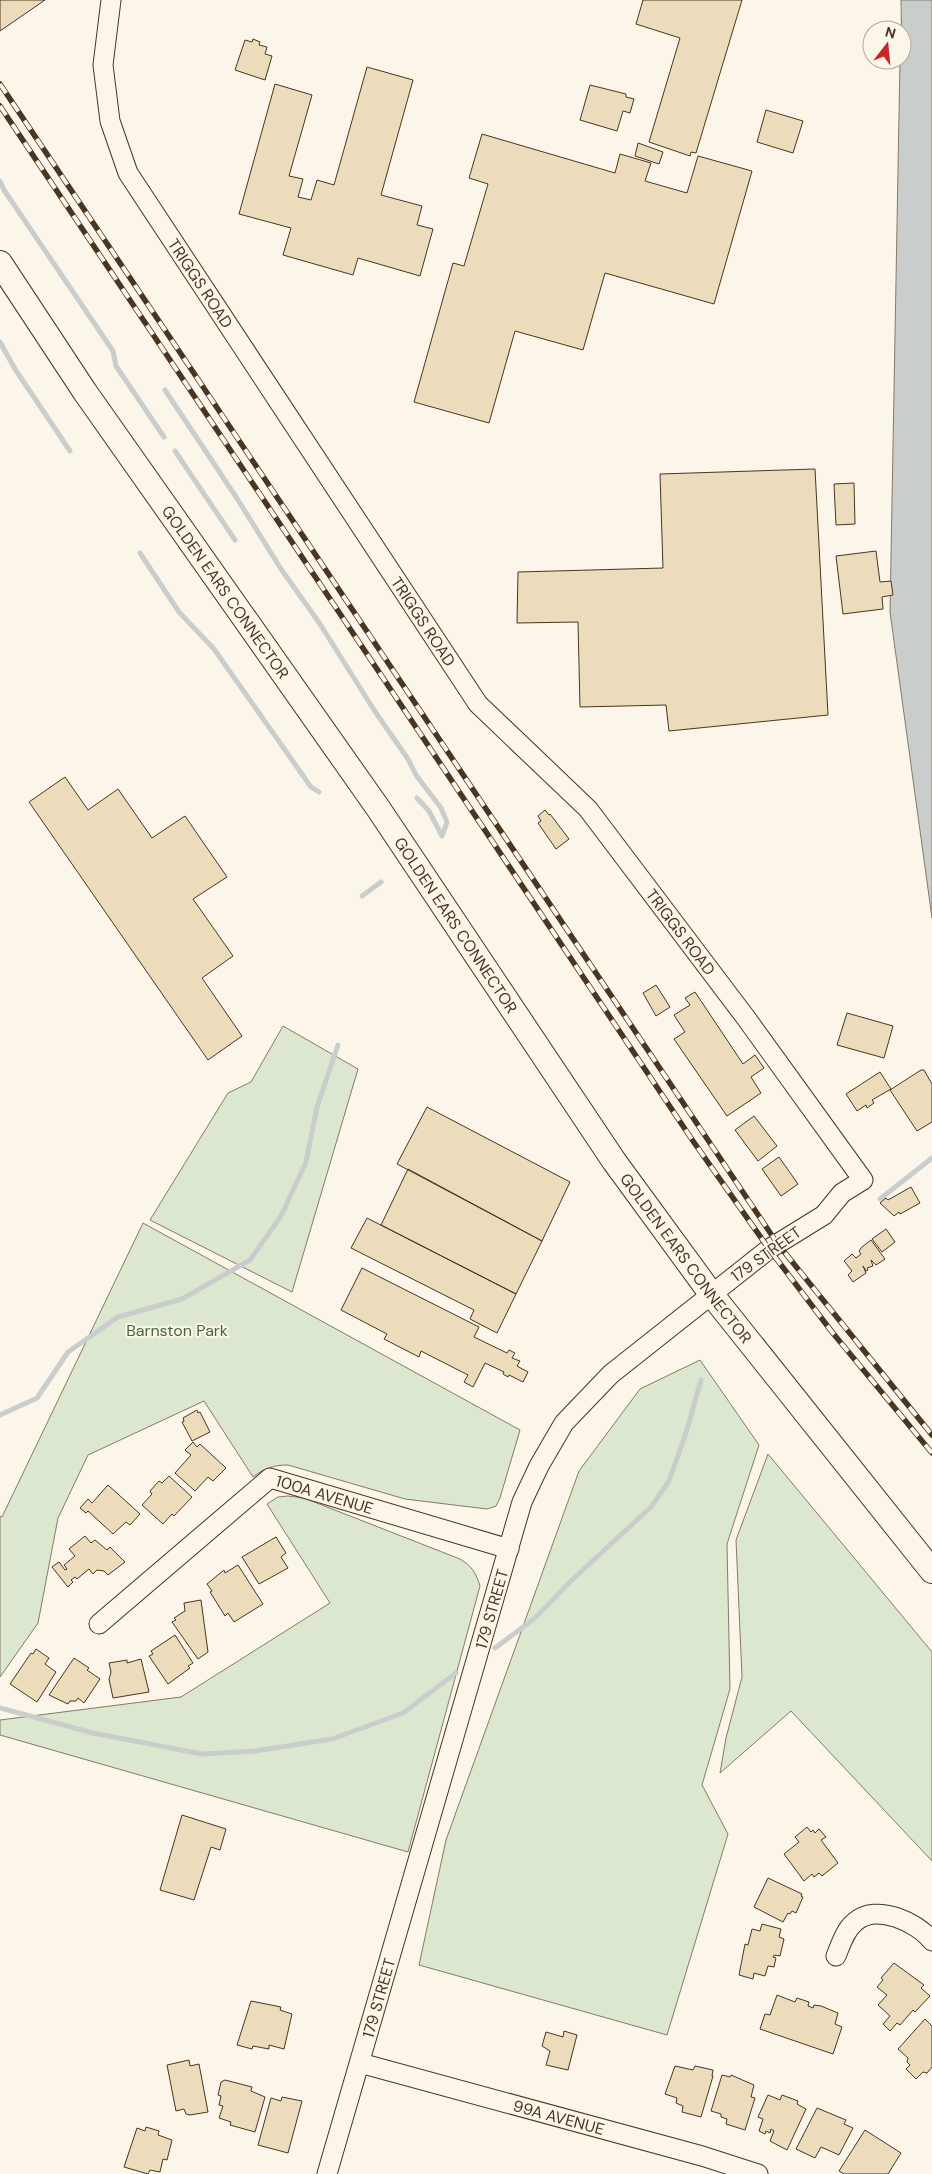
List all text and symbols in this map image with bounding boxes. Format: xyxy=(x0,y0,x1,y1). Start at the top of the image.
north arrow xyxy=(862,20,912,70)
text: N xyxy=(883,22,898,43)
street label: TRIGGS ROAD xyxy=(164,235,238,332)
street label: GOLDEN EARS CONNECTOR xyxy=(157,501,294,683)
street label: TRIGGS ROAD xyxy=(386,573,461,670)
street label: GOLDEN EARS CONNECTOR xyxy=(390,833,523,1017)
street label: TRIGGS ROAD xyxy=(641,885,720,979)
street label: GOLDEN EARS CONNECTOR xyxy=(616,1169,757,1348)
street label: 179 STREET xyxy=(727,1221,805,1287)
park label: Barnston Park xyxy=(126,1320,228,1341)
street label: 100A AVENUE xyxy=(274,1470,376,1519)
street label: 179 STREET xyxy=(471,1567,513,1651)
street label: 179 STREET xyxy=(358,1956,400,2040)
street label: 99A AVENUE xyxy=(511,2095,607,2139)

